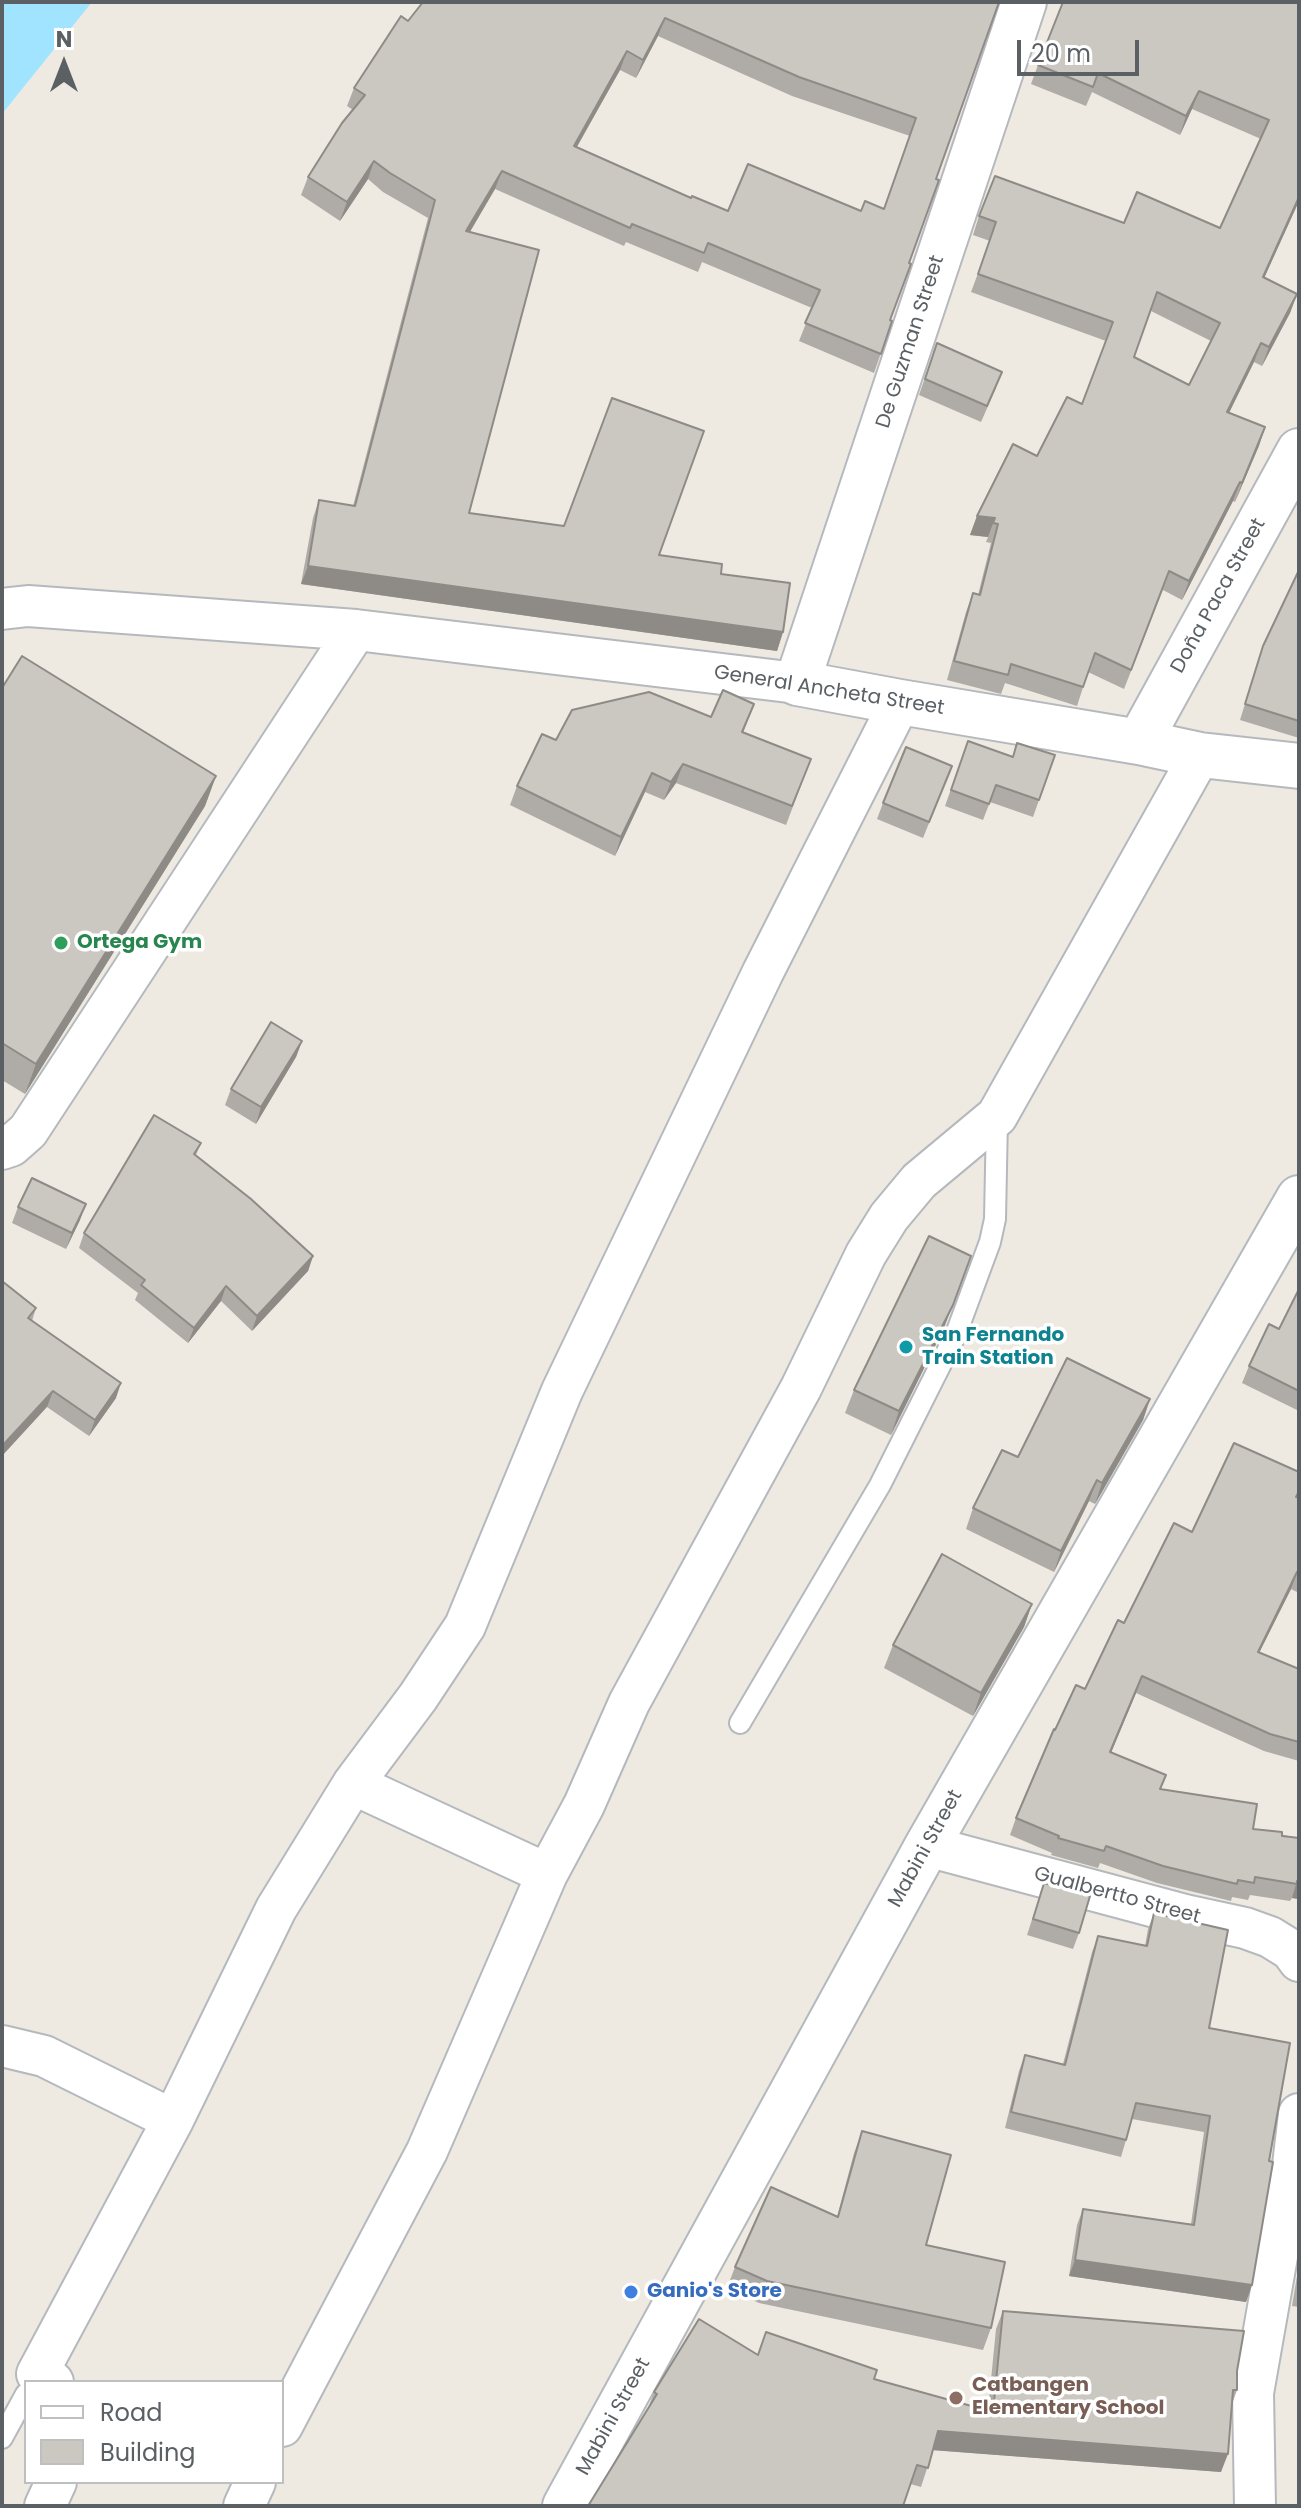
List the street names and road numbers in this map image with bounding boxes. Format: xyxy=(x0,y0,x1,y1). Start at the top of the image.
street label: De Guzman Street xyxy=(872,253,950,431)
street label: Doña Paca Street xyxy=(1167,514,1271,678)
street label: General Ancheta Street xyxy=(712,661,946,721)
street label: Mabini Street xyxy=(884,1786,968,1912)
street label: Gualbertto Street xyxy=(1031,1862,1203,1930)
street label: Mabini Street xyxy=(572,2354,656,2480)

